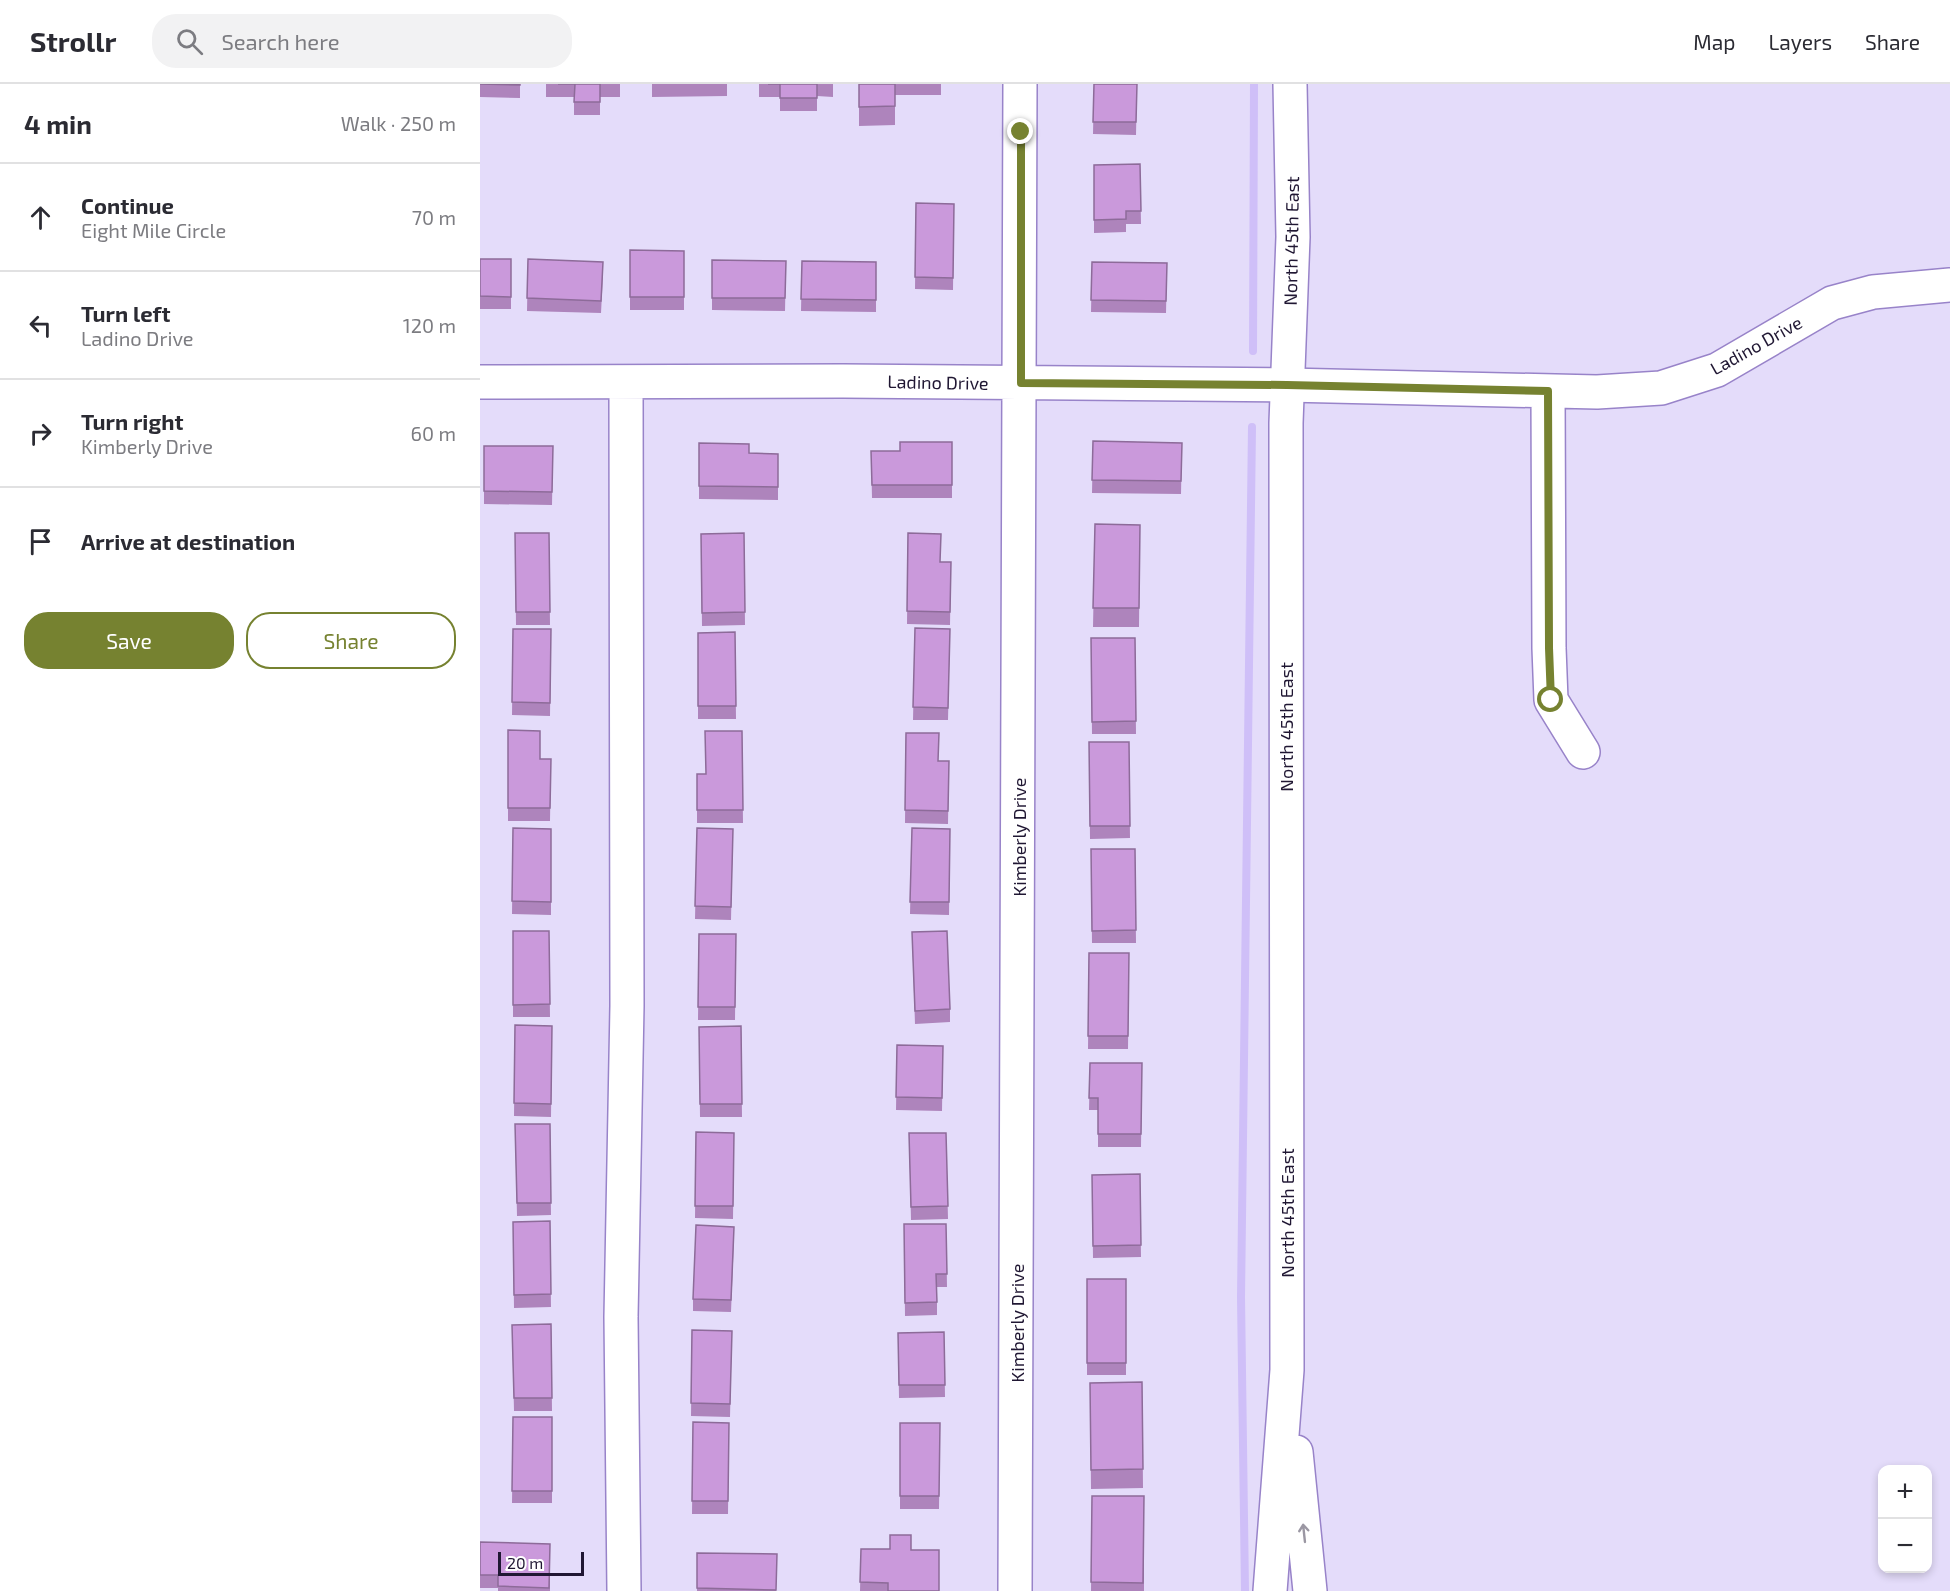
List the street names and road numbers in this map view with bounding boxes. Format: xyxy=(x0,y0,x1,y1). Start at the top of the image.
street label: North 45th East xyxy=(1279,176,1303,306)
street label: Ladino Drive xyxy=(1706,311,1806,379)
street label: Ladino Drive xyxy=(887,370,989,394)
street label: North 45th East xyxy=(1275,662,1297,792)
street label: Kimberly Drive xyxy=(1008,778,1030,896)
street label: North 45th East xyxy=(1276,1148,1298,1278)
street label: Kimberly Drive xyxy=(1006,1264,1028,1382)

